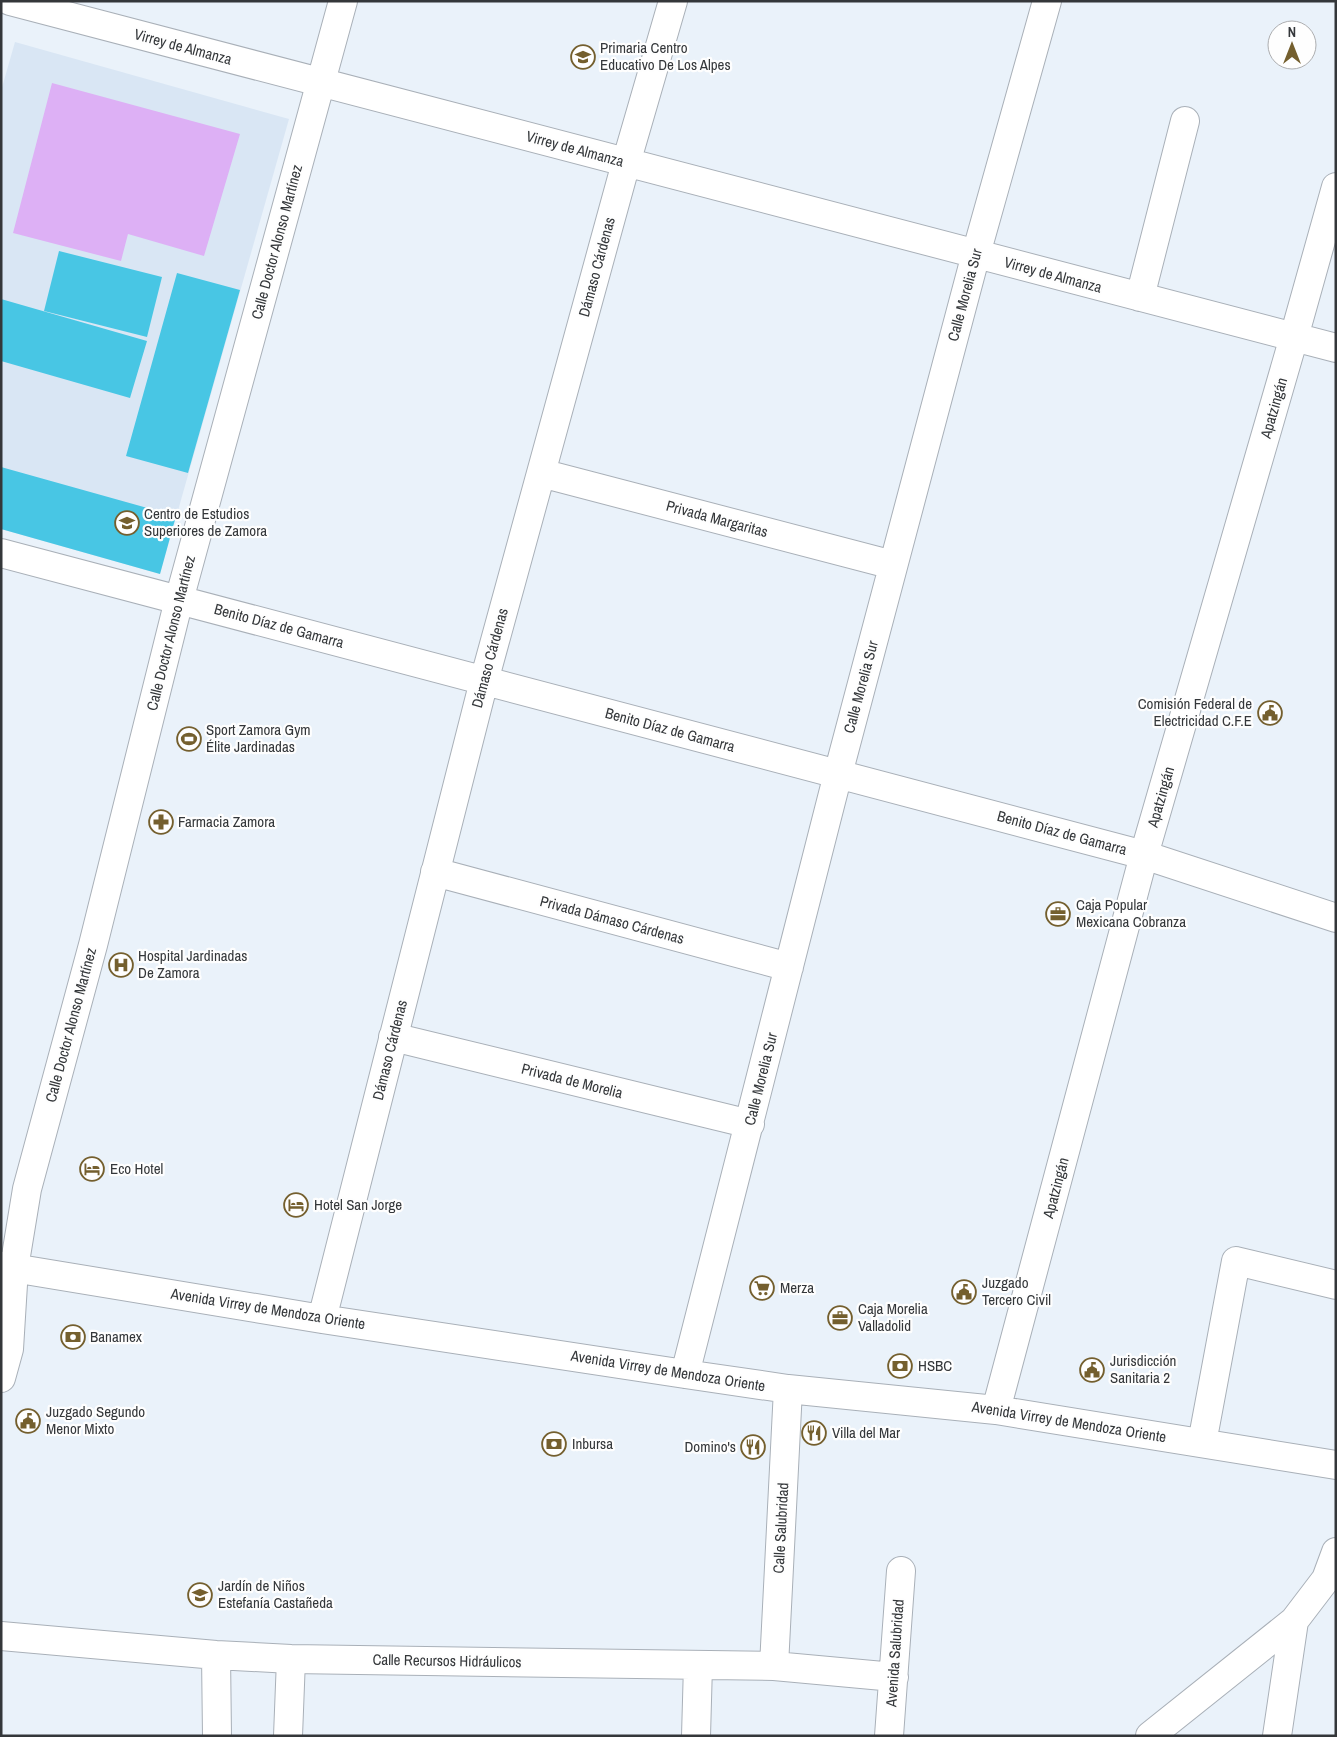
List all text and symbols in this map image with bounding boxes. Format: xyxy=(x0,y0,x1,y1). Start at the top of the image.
north arrow xyxy=(1267,20,1317,70)
street label: Virrey de Almanza xyxy=(132,23,234,70)
text: N xyxy=(1288,23,1296,41)
place label: Primaria Centro Educativo De Los Alpes xyxy=(600,37,731,75)
school or university icon: Primaria Centro Educativo De Los Alpes xyxy=(570,44,596,70)
street label: Virrey de Almanza xyxy=(524,125,626,172)
street label: Calle Doctor Alonso Martínez xyxy=(246,162,307,322)
street label: Dámaso Cárdenas xyxy=(573,215,620,319)
street label: Calle Morelia Sur xyxy=(942,246,987,343)
street label: Virrey de Almanza xyxy=(1002,251,1104,298)
street label: Apatzingán xyxy=(1255,375,1292,442)
street label: Privada Margaritas xyxy=(664,495,770,542)
place label: Centro de Estudios Superiores de Zamora xyxy=(144,503,267,541)
school or university icon: Centro de Estudios Superiores de Zamora xyxy=(114,510,140,536)
street label: Calle Doctor Alonso Martínez xyxy=(141,553,200,713)
street label: Benito Díaz de Gamarra xyxy=(212,598,346,653)
street label: Dámaso Cárdenas xyxy=(466,606,513,710)
street label: Calle Morelia Sur xyxy=(838,638,883,735)
place label: Comisión Federal de Electricidad C.F.E xyxy=(1138,693,1252,731)
public building icon: Comisión Federal de Electricidad C.F.E xyxy=(1257,700,1283,726)
street label: Benito Díaz de Gamarra xyxy=(603,702,737,757)
place label: Sport Zamora Gym Élite Jardinadas xyxy=(206,719,311,757)
sports icon: Sport Zamora Gym Élite Jardinadas xyxy=(176,726,202,752)
street label: Apatzingán xyxy=(1142,764,1179,831)
street label: Benito Díaz de Gamarra xyxy=(995,805,1129,860)
pharmacy icon: Farmacia Zamora xyxy=(148,809,174,835)
place label: Farmacia Zamora xyxy=(178,811,275,832)
street label: Privada Dámaso Cárdenas xyxy=(538,890,686,949)
place label: Caja Popular Mexicana Cobranza xyxy=(1076,894,1186,932)
office icon: Caja Popular Mexicana Cobranza xyxy=(1045,901,1071,927)
street label: Calle Doctor Alonso Martínez xyxy=(40,945,101,1105)
place label: Hospital Jardinadas De Zamora xyxy=(138,945,247,983)
hospital icon: Hospital Jardinadas De Zamora xyxy=(108,952,134,978)
street label: Dámaso Cárdenas xyxy=(367,998,412,1102)
street label: Calle Morelia Sur xyxy=(739,1030,782,1128)
street label: Privada de Morelia xyxy=(519,1058,625,1103)
street label: Apatzingán xyxy=(1037,1155,1074,1222)
hotel icon: Eco Hotel xyxy=(79,1156,105,1182)
place label: Eco Hotel xyxy=(110,1158,163,1179)
hotel icon: Hotel San Jorge xyxy=(283,1192,309,1218)
place label: Hotel San Jorge xyxy=(314,1194,402,1215)
place label: Juzgado Tercero Civil xyxy=(982,1272,1051,1310)
supermarket icon: Merza xyxy=(749,1275,775,1301)
place label: Merza xyxy=(780,1277,814,1298)
public building icon: Juzgado Tercero Civil xyxy=(951,1279,977,1305)
street label: Avenida Virrey de Mendoza Oriente xyxy=(168,1283,367,1334)
place label: Caja Morelia Valladolid xyxy=(858,1298,928,1336)
office icon: Caja Morelia Valladolid xyxy=(827,1305,853,1331)
bank icon: Banamex xyxy=(60,1324,86,1350)
place label: Banamex xyxy=(90,1326,143,1347)
street label: Avenida Virrey de Mendoza Oriente xyxy=(568,1345,767,1396)
place label: Jurisdicción Sanitaria 2 xyxy=(1110,1350,1176,1388)
bank icon: HSBC xyxy=(887,1353,913,1379)
place label: HSBC xyxy=(918,1355,952,1376)
public building icon: Jurisdicción Sanitaria 2 xyxy=(1079,1357,1105,1383)
street label: Avenida Virrey de Mendoza Oriente xyxy=(969,1396,1168,1447)
place label: Juzgado Segundo Menor Mixto xyxy=(46,1401,145,1439)
public building icon: Juzgado Segundo Menor Mixto xyxy=(15,1408,41,1434)
restaurant icon: Villa del Mar xyxy=(801,1420,827,1446)
place label: Villa del Mar xyxy=(832,1422,900,1443)
bank icon: Inbursa xyxy=(541,1431,567,1457)
place label: Inbursa xyxy=(572,1433,613,1454)
restaurant icon: Domino's xyxy=(740,1434,766,1460)
place label: Domino's xyxy=(684,1436,736,1457)
street label: Calle Salubridad xyxy=(768,1482,793,1574)
place label: Jardín de Niños Estefanía Castañeda xyxy=(218,1575,333,1613)
school or university icon: Jardín de Niños Estefanía Castañeda xyxy=(187,1582,213,1608)
street label: Avenida Salubridad xyxy=(880,1598,909,1708)
street label: Calle Recursos Hidráulicos xyxy=(372,1649,522,1672)

